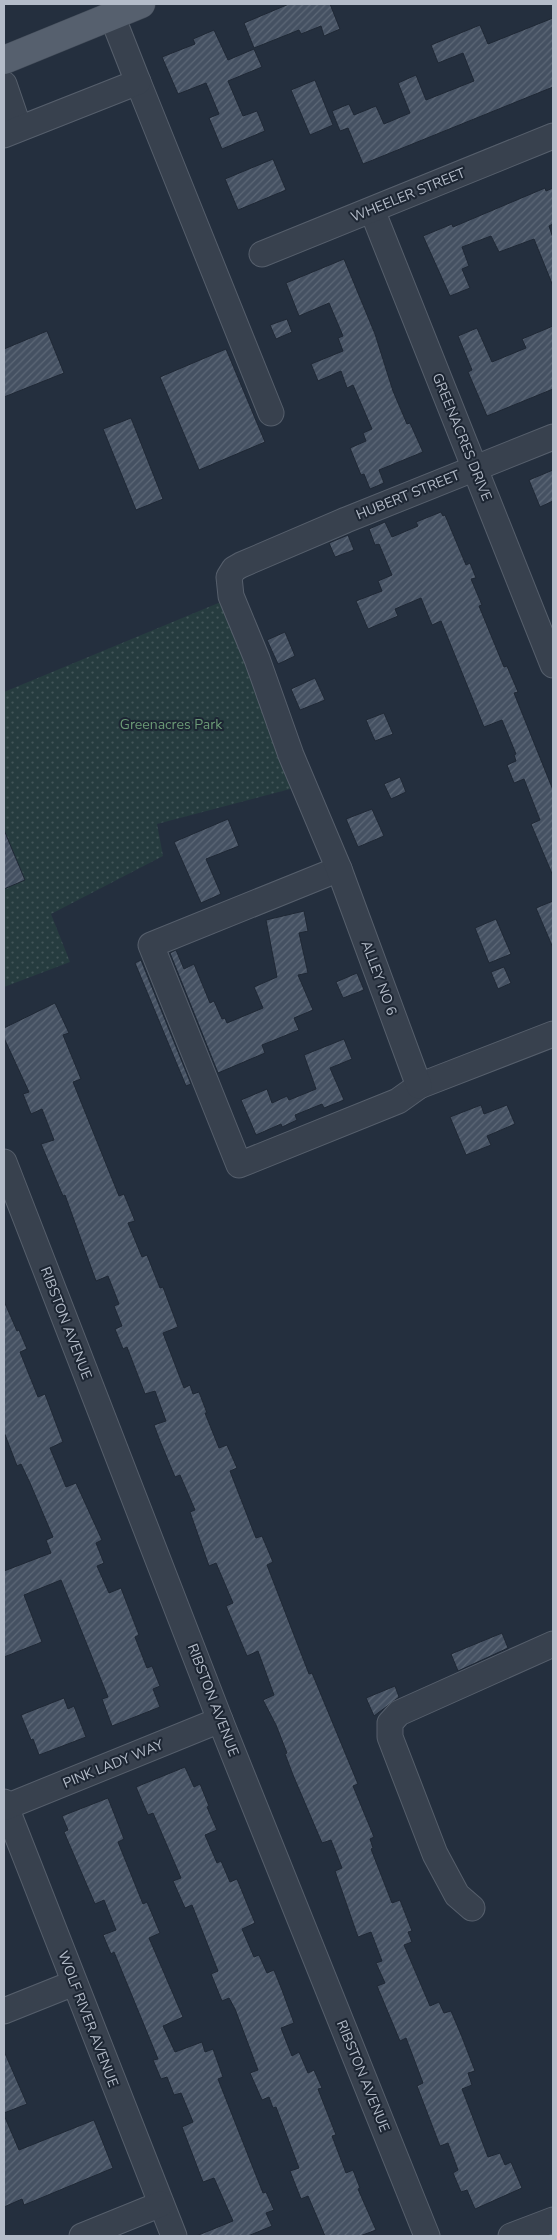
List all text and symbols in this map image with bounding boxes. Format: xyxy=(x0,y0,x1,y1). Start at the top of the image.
street label: WHEELER STREET xyxy=(348,163,469,227)
street label: GREENACRES DRIVE xyxy=(428,370,496,504)
street label: HUBERT STREET xyxy=(353,465,463,524)
park label: Greenacres Park xyxy=(120,715,223,734)
street label: ALLEY NO 6 xyxy=(357,938,401,1018)
street label: RIBSTON AVENUE xyxy=(36,1264,96,1382)
street label: RIBSTON AVENUE xyxy=(183,1641,243,1759)
street label: PINK LADY WAY xyxy=(60,1735,167,1793)
street label: WOLF RIVER AVENUE xyxy=(53,1948,123,2090)
street label: RIBSTON AVENUE xyxy=(332,2017,394,2135)

